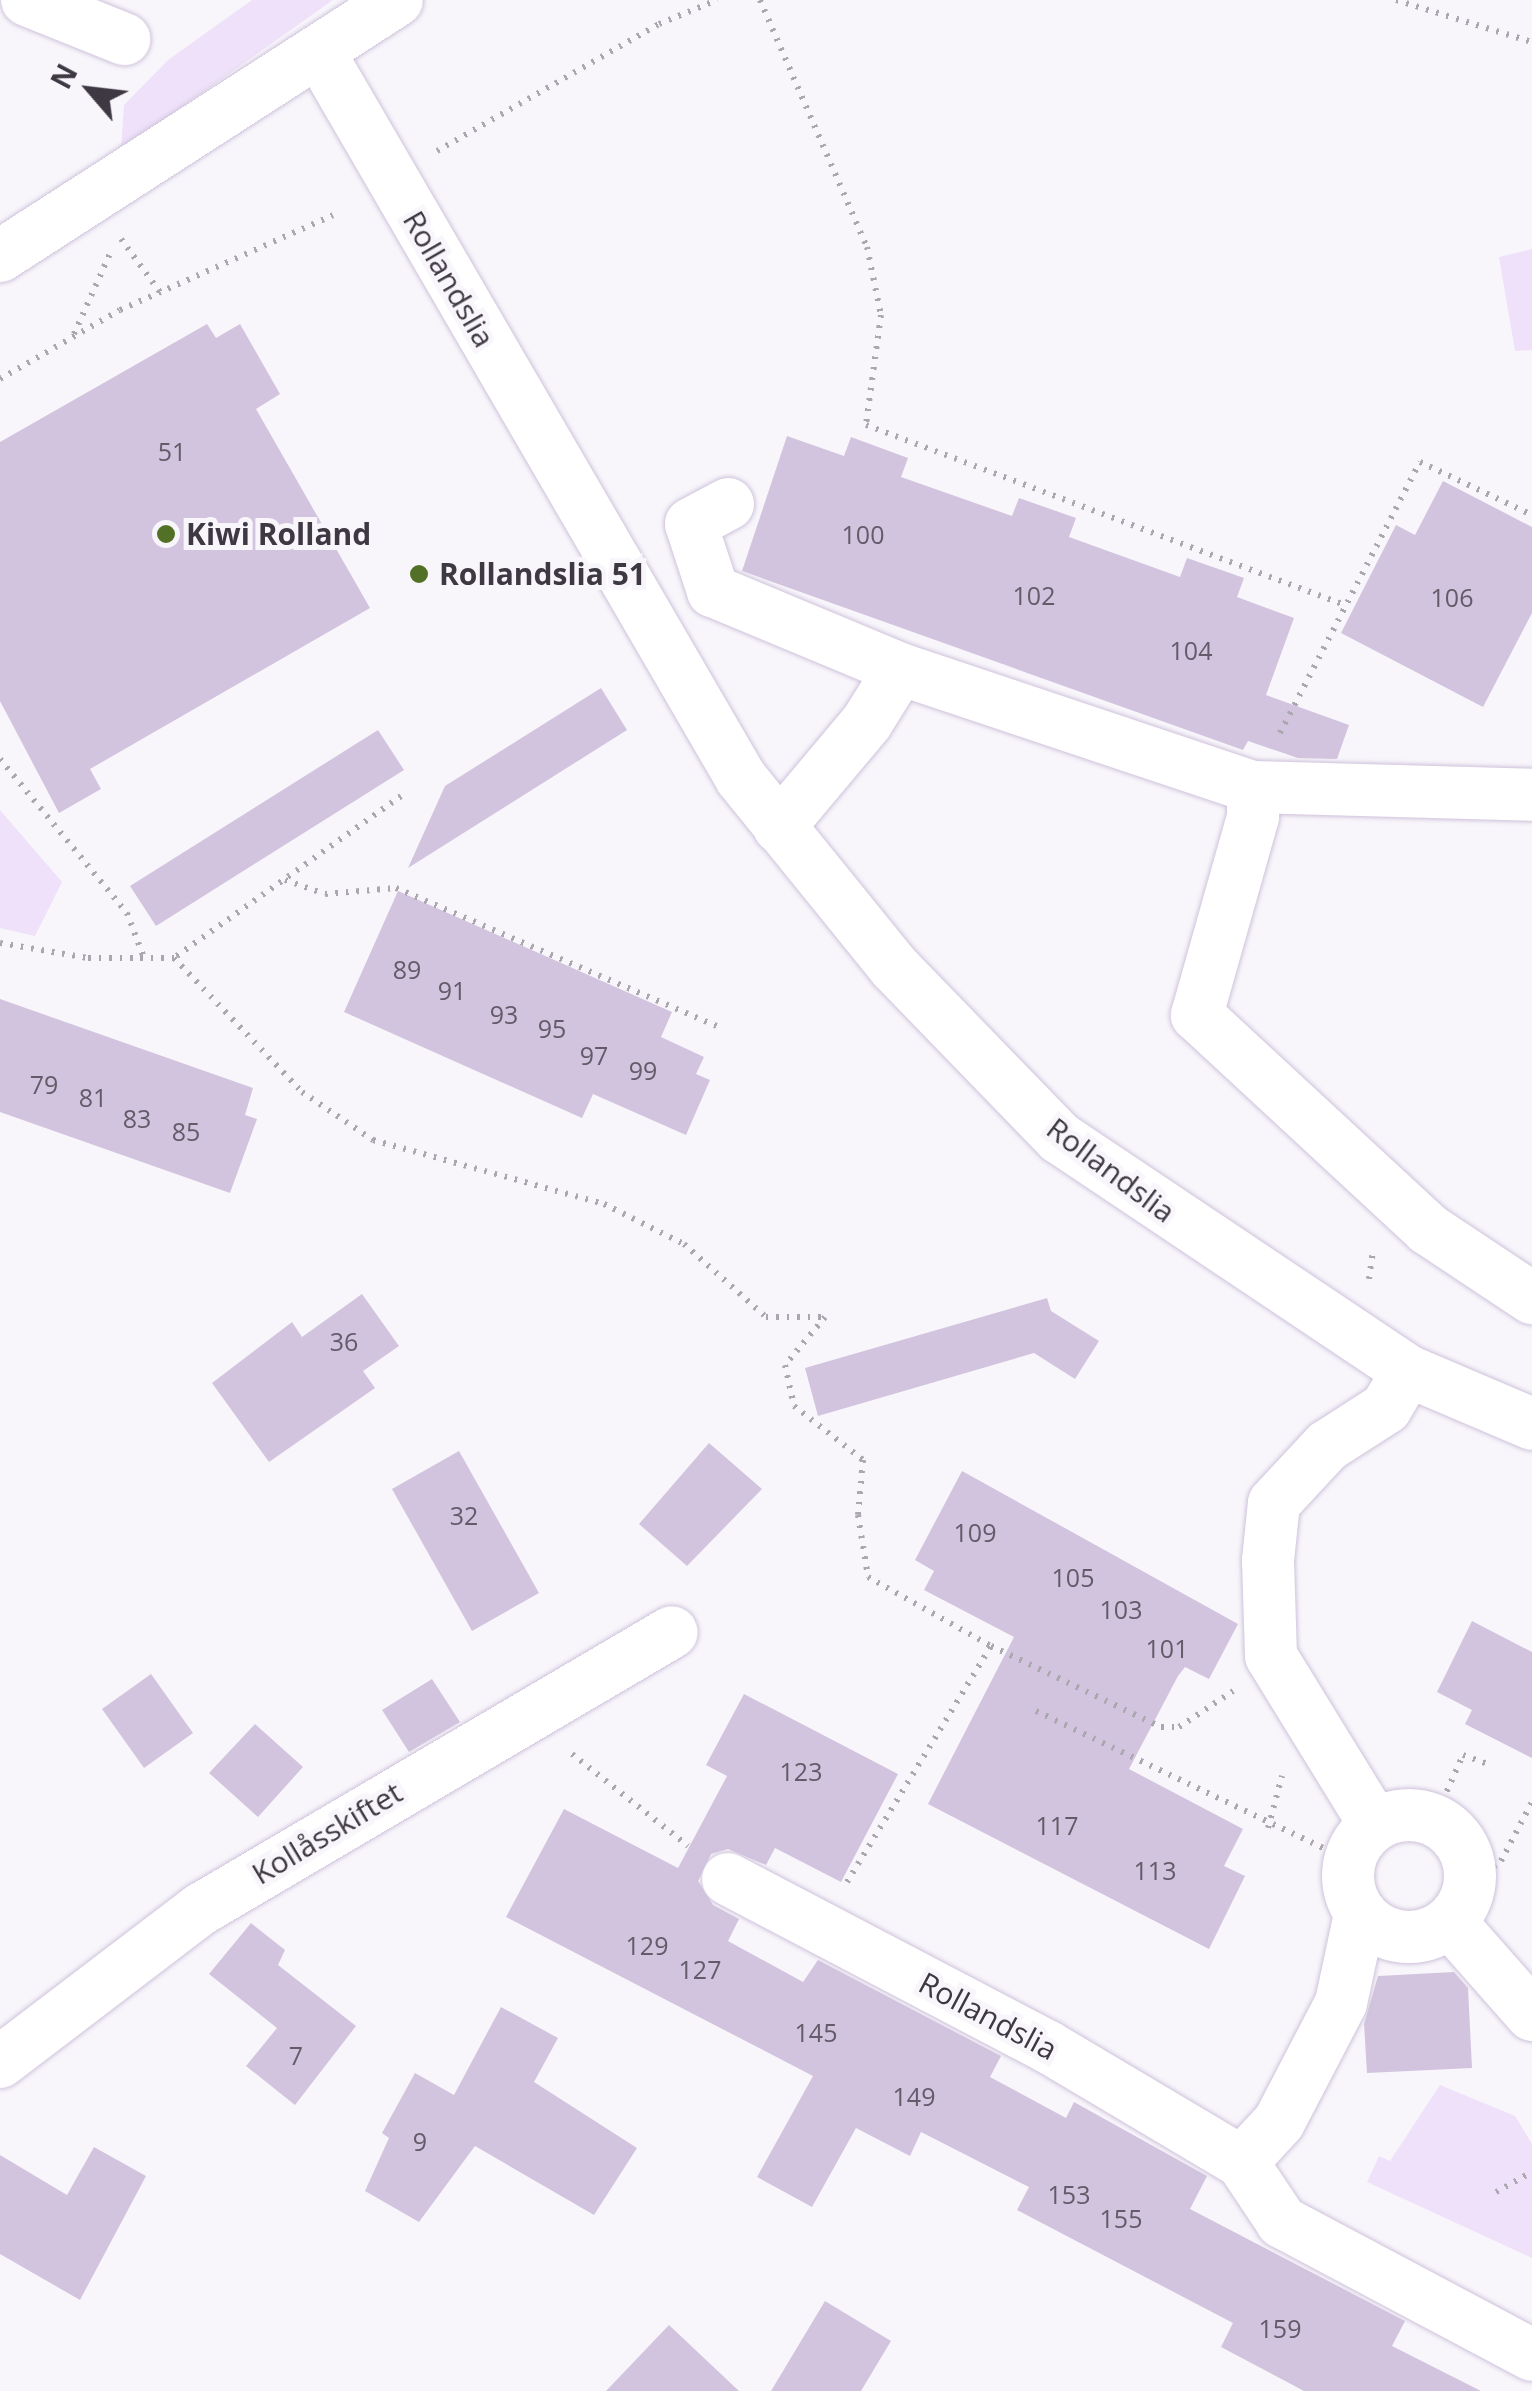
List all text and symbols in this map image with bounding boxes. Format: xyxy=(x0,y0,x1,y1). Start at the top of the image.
north arrow xyxy=(40,40,140,140)
text: N xyxy=(41,57,86,95)
street label: Rollandslia xyxy=(396,205,502,353)
house number: 51 xyxy=(158,436,186,466)
place label: Kiwi Rolland xyxy=(186,516,371,552)
house number: 100 xyxy=(842,519,884,549)
marker: Kiwi Rolland xyxy=(155,523,177,545)
place label: Rollandslia 51 xyxy=(439,556,646,592)
marker: Rollandslia 51 xyxy=(408,563,430,585)
house number: 102 xyxy=(1013,580,1055,610)
house number: 106 xyxy=(1431,582,1473,612)
house number: 104 xyxy=(1170,635,1212,665)
house number: 89 xyxy=(393,954,421,984)
house number: 91 xyxy=(438,975,466,1005)
house number: 93 xyxy=(490,999,518,1029)
house number: 95 xyxy=(538,1013,566,1043)
house number: 97 xyxy=(580,1040,608,1070)
house number: 99 xyxy=(629,1055,657,1085)
house number: 79 xyxy=(30,1069,58,1099)
house number: 81 xyxy=(79,1082,107,1112)
house number: 83 xyxy=(123,1103,151,1133)
street label: Rollandslia xyxy=(1040,1110,1182,1230)
house number: 85 xyxy=(172,1116,200,1146)
house number: 36 xyxy=(330,1326,358,1356)
house number: 32 xyxy=(450,1500,478,1530)
house number: 109 xyxy=(954,1517,996,1547)
house number: 105 xyxy=(1052,1562,1094,1592)
house number: 103 xyxy=(1100,1594,1142,1624)
house number: 101 xyxy=(1146,1633,1188,1663)
house number: 123 xyxy=(780,1756,822,1786)
street label: Kollåsskiftet xyxy=(246,1774,408,1892)
house number: 117 xyxy=(1036,1810,1078,1840)
house number: 113 xyxy=(1134,1855,1176,1885)
house number: 129 xyxy=(626,1930,668,1960)
house number: 127 xyxy=(679,1954,721,1984)
street label: Rollandslia xyxy=(913,1965,1063,2067)
house number: 145 xyxy=(795,2017,837,2047)
house number: 7 xyxy=(289,2040,303,2070)
house number: 149 xyxy=(893,2081,935,2111)
house number: 9 xyxy=(413,2126,427,2156)
house number: 153 xyxy=(1048,2179,1090,2209)
house number: 155 xyxy=(1100,2203,1142,2233)
house number: 159 xyxy=(1259,2313,1301,2343)

